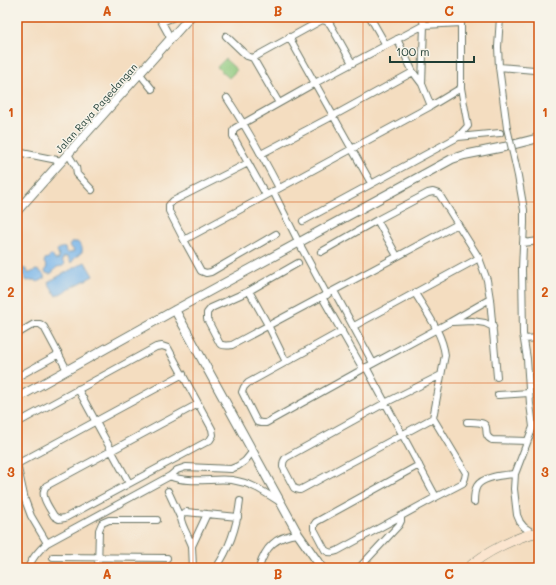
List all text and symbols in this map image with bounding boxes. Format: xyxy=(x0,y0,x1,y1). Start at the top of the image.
text: A xyxy=(102,2,112,19)
text: B xyxy=(274,2,283,19)
text: C xyxy=(444,2,454,19)
scale bar xyxy=(390,38,474,64)
text: 100 m xyxy=(396,43,430,59)
street label: Jalan Raya Pagedangan xyxy=(52,60,140,156)
text: 1 xyxy=(8,103,14,120)
text: 1 xyxy=(542,103,548,120)
text: 2 xyxy=(7,283,15,300)
text: 2 xyxy=(541,283,549,300)
text: 3 xyxy=(7,463,15,480)
text: 3 xyxy=(541,463,549,480)
text: A xyxy=(102,565,112,582)
text: B xyxy=(274,565,283,582)
text: C xyxy=(444,565,454,582)

